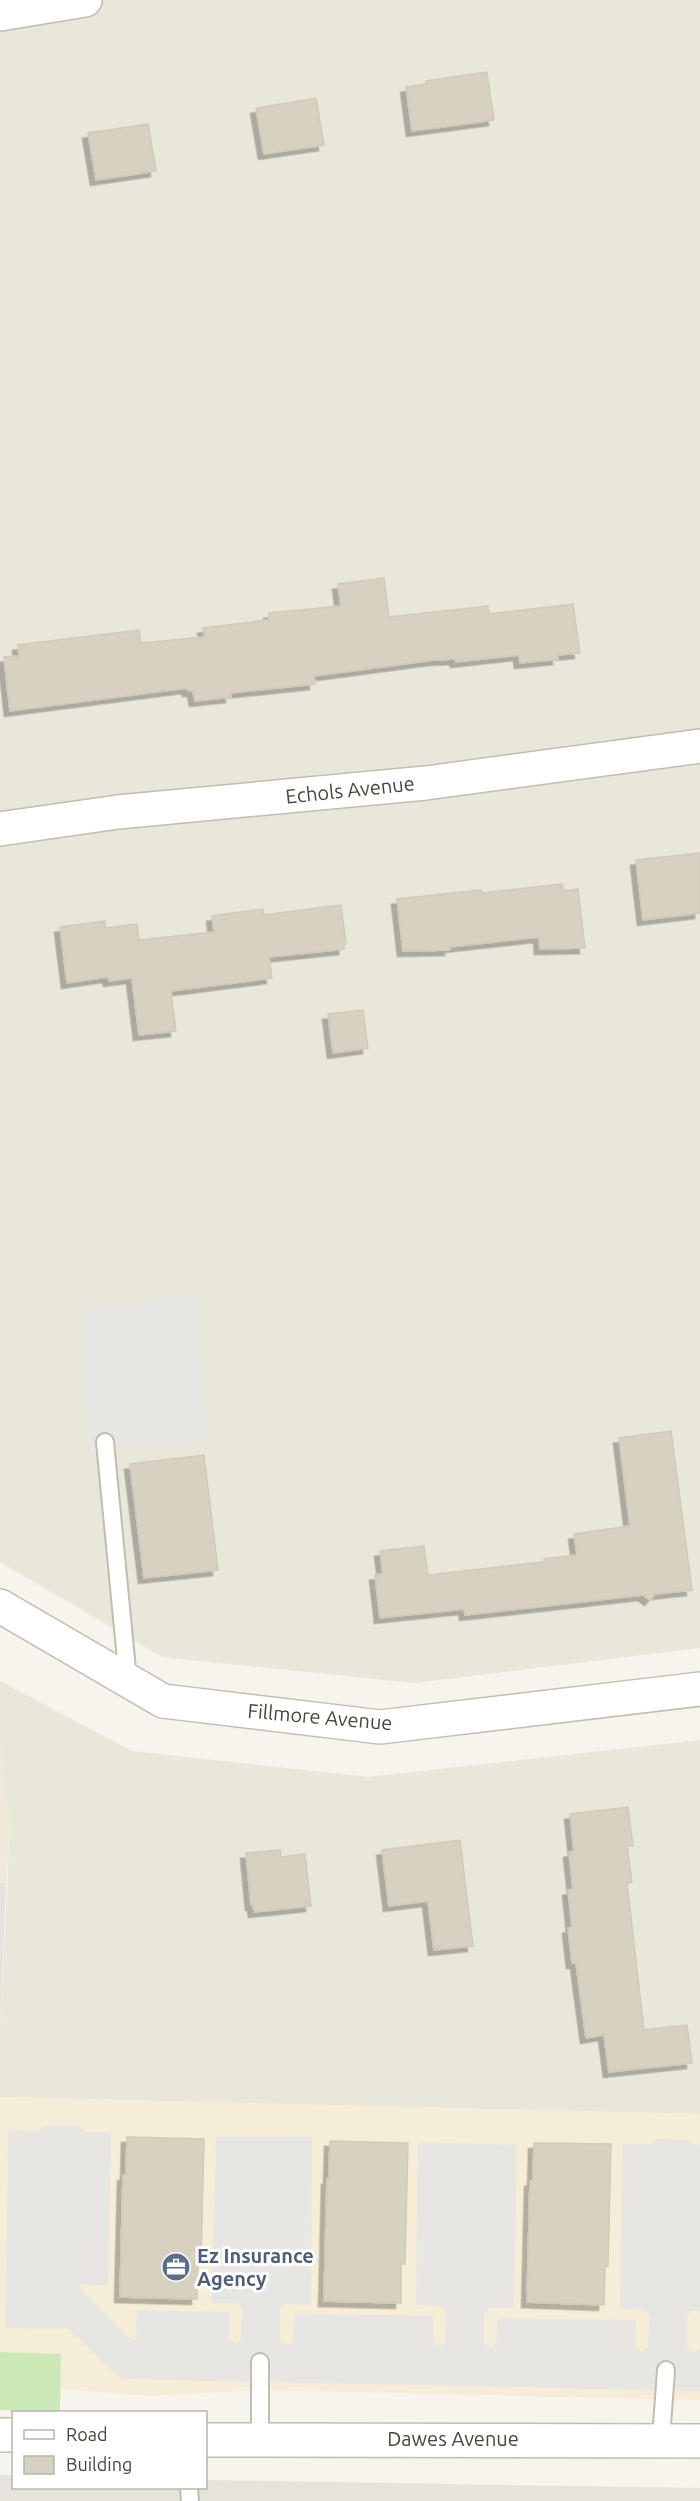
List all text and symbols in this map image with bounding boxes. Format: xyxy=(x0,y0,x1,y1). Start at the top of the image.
street label: Echols Avenue xyxy=(284,771,416,808)
street label: Fillmore Avenue xyxy=(247,1699,393,1734)
place label: Ez Insurance Agency xyxy=(197,2244,314,2290)
office icon: Ez Insurance Agency xyxy=(160,2251,192,2283)
legend xyxy=(12,2411,207,2489)
text: Road xyxy=(66,2424,108,2444)
street label: Dawes Avenue xyxy=(387,2427,519,2450)
text: Building xyxy=(66,2454,132,2474)

